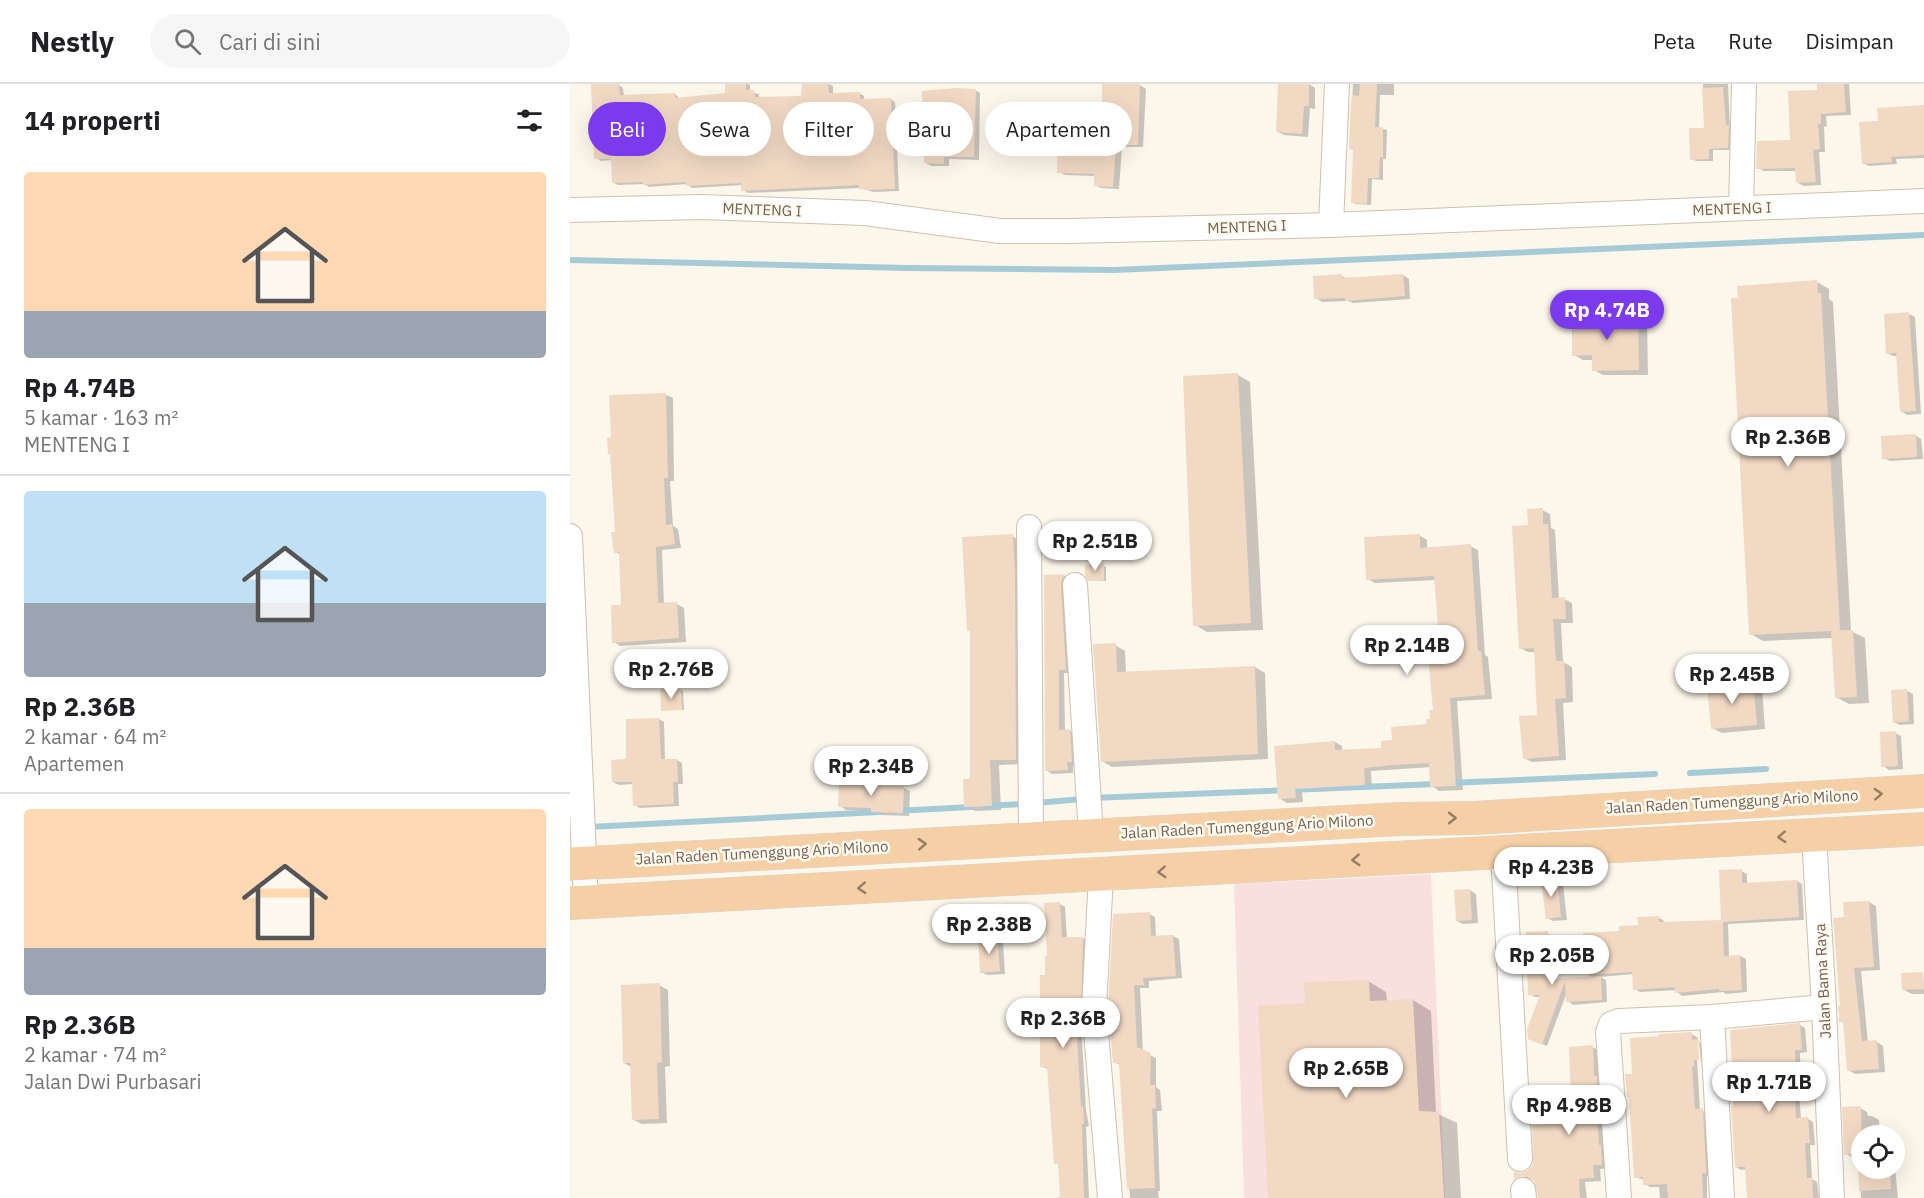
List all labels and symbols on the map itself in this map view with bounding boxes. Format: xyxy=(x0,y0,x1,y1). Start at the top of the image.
street label: MENTENG I xyxy=(1692,198,1772,219)
street label: MENTENG I xyxy=(722,199,802,220)
street label: MENTENG I xyxy=(1207,216,1287,237)
pin: Rp 4.74B xyxy=(1545,290,1669,341)
pin: Rp 2.36B xyxy=(1726,417,1850,468)
pin: Rp 2.51B xyxy=(1033,521,1157,572)
pin: Rp 2.14B xyxy=(1345,625,1469,676)
pin: Rp 2.76B xyxy=(609,649,733,700)
pin: Rp 2.45B xyxy=(1670,654,1794,705)
pin: Rp 2.34B xyxy=(809,746,933,797)
street label: Jalan Raden Tumenggung Ario Milono xyxy=(1605,785,1859,818)
one-way arrow xyxy=(1873,787,1882,800)
street label: Jalan Raden Tumenggung Ario Milono xyxy=(1120,810,1374,843)
one-way arrow xyxy=(1448,812,1457,824)
one-way arrow xyxy=(1777,831,1786,844)
street label: Jalan Raden Tumenggung Ario Milono xyxy=(635,836,889,869)
one-way arrow xyxy=(917,838,926,851)
pin: Rp 4.23B xyxy=(1489,847,1613,898)
one-way arrow xyxy=(1352,853,1361,866)
one-way arrow xyxy=(1157,865,1166,878)
one-way arrow xyxy=(858,881,867,894)
pin: Rp 2.38B xyxy=(927,904,1051,955)
street label: Jalan Bama Raya xyxy=(1810,923,1835,1039)
pin: Rp 2.05B xyxy=(1490,935,1614,986)
pin: Rp 2.36B xyxy=(1001,998,1125,1049)
pin: Rp 2.65B xyxy=(1284,1048,1408,1099)
pin: Rp 1.71B xyxy=(1707,1062,1831,1113)
pin: Rp 4.98B xyxy=(1507,1085,1631,1136)

